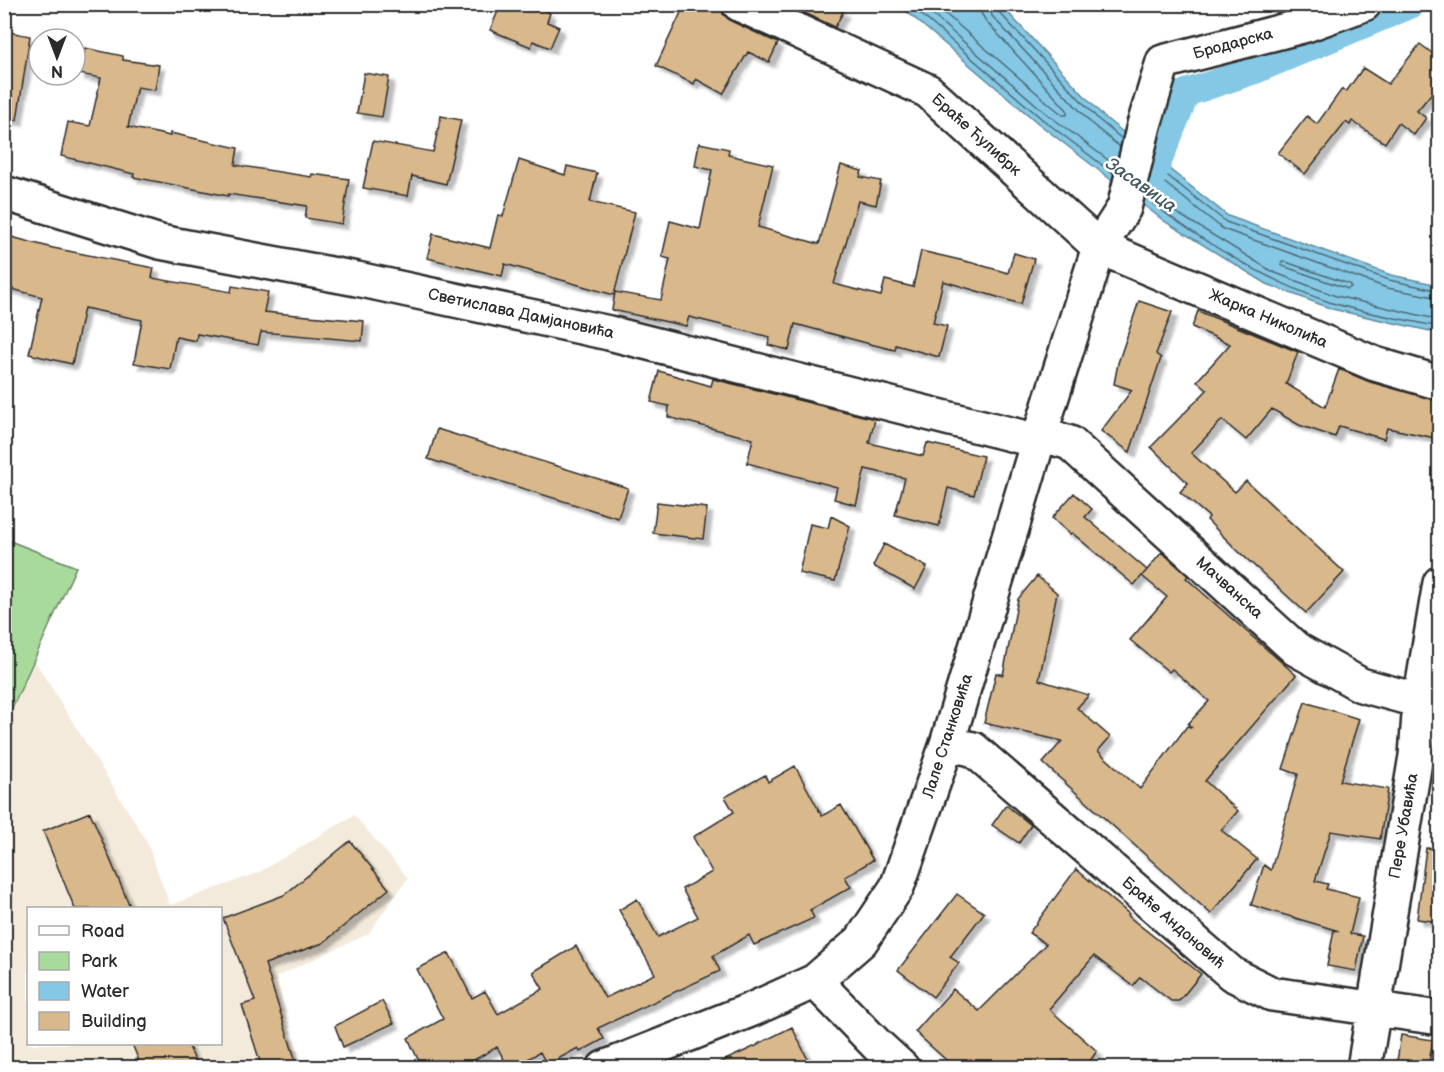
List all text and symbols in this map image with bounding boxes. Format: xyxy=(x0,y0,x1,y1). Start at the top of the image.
street label: Бродарска xyxy=(1191,24,1275,64)
north arrow xyxy=(27,27,87,87)
text: N xyxy=(51,61,63,80)
street label: Браће Ћулибрк xyxy=(927,90,1025,181)
water label: Засавица xyxy=(1102,153,1180,217)
street label: Светислава Дамјановића xyxy=(426,285,616,343)
street label: Жарка Николића xyxy=(1206,285,1331,353)
street label: Мачванска xyxy=(1192,553,1267,623)
street label: Лале Станковића xyxy=(919,671,977,802)
street label: Пере Убавића xyxy=(1385,771,1423,880)
street label: Браће Андоновић xyxy=(1118,873,1228,973)
legend xyxy=(27,907,222,1045)
text: Road xyxy=(81,921,125,942)
text: Park xyxy=(81,951,117,972)
text: Water xyxy=(81,981,129,1002)
text: Building xyxy=(81,1011,147,1032)

